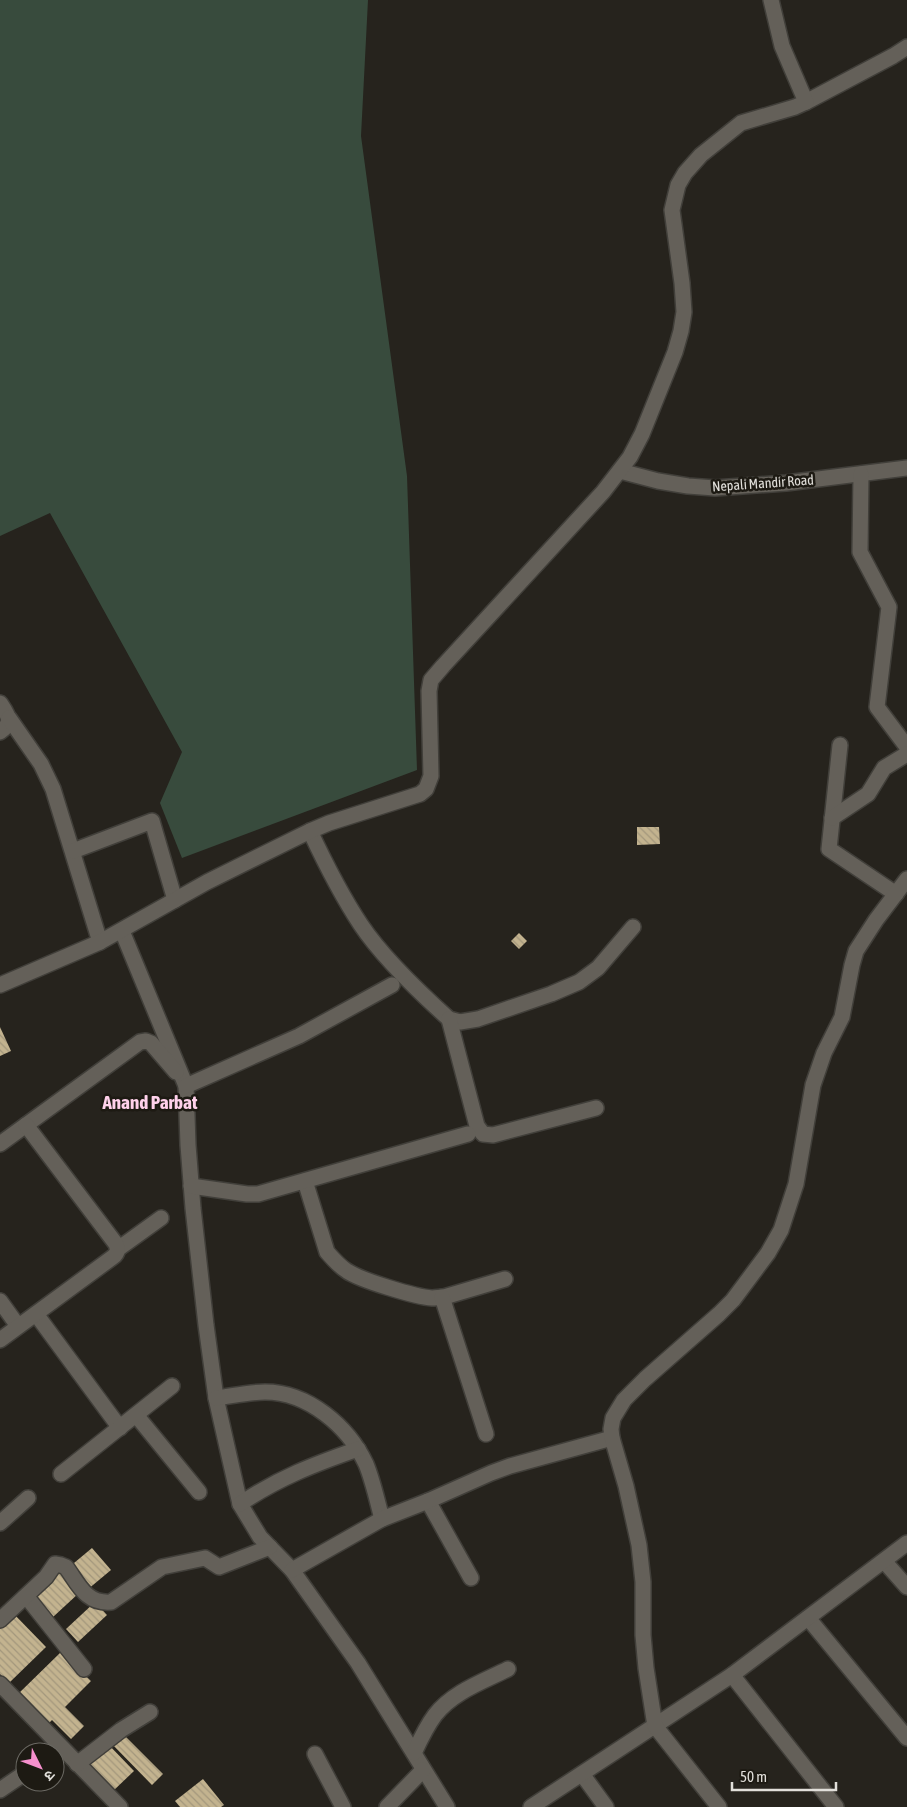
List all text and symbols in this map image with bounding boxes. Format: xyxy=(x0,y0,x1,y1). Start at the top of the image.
street label: Nepali Mandir Road xyxy=(712,471,814,495)
district label: Anand Parbat xyxy=(102,1091,198,1113)
north arrow xyxy=(15,1742,65,1792)
scale bar xyxy=(732,1760,836,1792)
text: उ xyxy=(40,1767,58,1785)
text: 50 m xyxy=(740,1768,767,1785)

